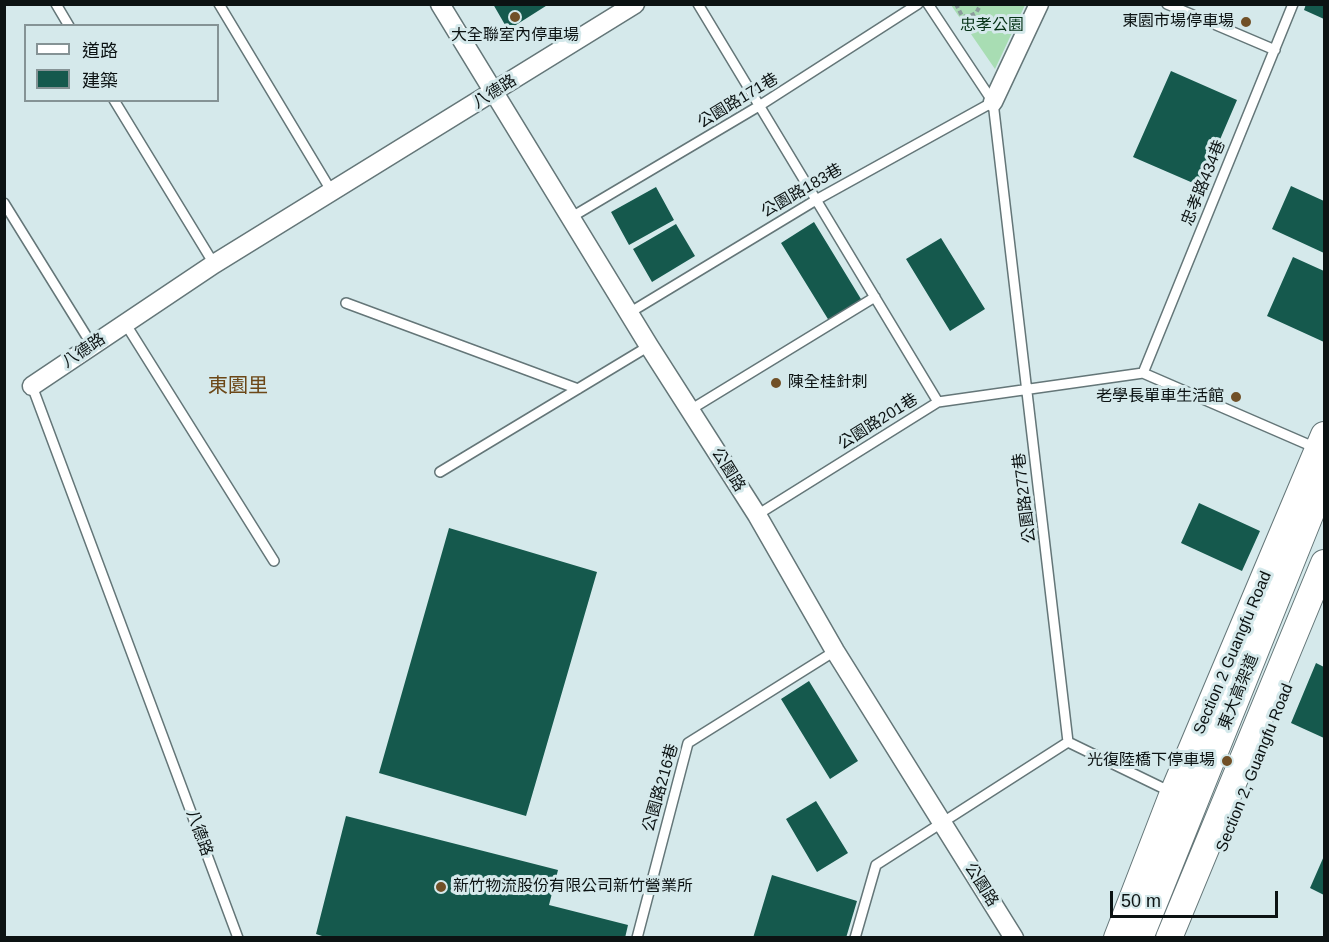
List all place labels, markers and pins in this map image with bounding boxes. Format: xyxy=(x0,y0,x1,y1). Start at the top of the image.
marker: 大全聯室內停車場 xyxy=(508,10,522,24)
place label: 東園市場停車場 xyxy=(1122,12,1234,32)
marker: 東園市場停車場 xyxy=(1239,15,1253,29)
place label: 大全聯室內停車場 xyxy=(451,26,579,46)
place label: 陳全桂針刺 xyxy=(788,373,868,393)
marker: 陳全桂針刺 xyxy=(769,376,783,390)
place label: 老學長單車生活館 xyxy=(1096,387,1224,407)
marker: 老學長單車生活館 xyxy=(1229,390,1243,404)
place label: 光復陸橋下停車場 xyxy=(1087,751,1215,771)
marker: 光復陸橋下停車場 xyxy=(1220,754,1234,768)
place label: 新竹物流股份有限公司新竹營業所 xyxy=(453,877,693,897)
marker: 新竹物流股份有限公司新竹營業所 xyxy=(434,880,448,894)

